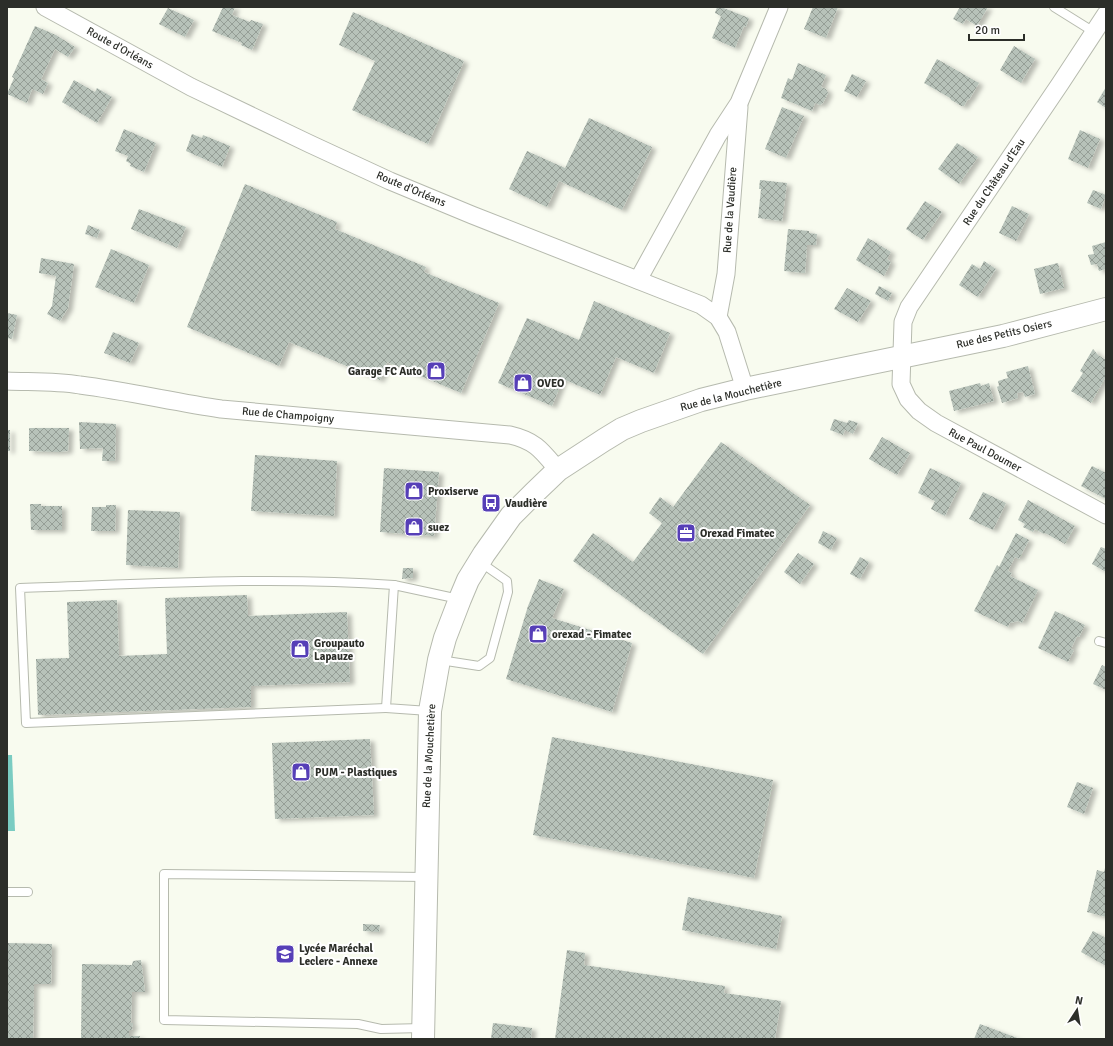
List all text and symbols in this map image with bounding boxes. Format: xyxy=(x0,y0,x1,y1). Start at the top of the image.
scale bar xyxy=(969,16,1024,42)
text: 20 m xyxy=(975,23,1000,38)
street label: Route d'Orléans xyxy=(84,24,156,72)
street label: Rue du Château d'Eau xyxy=(960,136,1028,228)
street label: Rue de la Vaudière xyxy=(721,166,739,254)
street label: Route d'Orléans xyxy=(374,169,448,210)
street label: Rue des Petits Osiers xyxy=(955,317,1053,351)
shop icon: Garage FC Auto xyxy=(425,360,447,382)
place label: Garage FC Auto xyxy=(348,365,422,378)
shop icon: OVEO xyxy=(512,372,534,394)
street label: Rue de la Mouchetière xyxy=(679,376,783,414)
place label: OVEO xyxy=(537,377,564,390)
street label: Rue de Champoigny xyxy=(241,405,335,426)
street label: Rue Paul Doumer xyxy=(946,425,1024,475)
shop icon: Proxiserve xyxy=(403,480,425,502)
place label: Proxiserve xyxy=(428,485,479,498)
bus stop icon: Vaudière xyxy=(480,492,502,514)
place label: Vaudière xyxy=(505,497,548,510)
shop icon: suez xyxy=(403,516,425,538)
place label: suez xyxy=(428,521,449,534)
office icon: Orexad Fimatec xyxy=(675,522,697,544)
place label: Orexad Fimatec xyxy=(700,527,775,540)
shop icon: orexad - Fimatec xyxy=(527,623,549,645)
place label: orexad - Fimatec xyxy=(552,628,632,641)
place label: Groupauto Lapauze xyxy=(314,637,365,663)
shop icon: Groupauto Lapauze xyxy=(289,638,311,660)
street label: Rue de la Mouchetière xyxy=(420,704,438,808)
shop icon: PUM - Plastiques xyxy=(290,761,312,783)
place label: PUM - Plastiques xyxy=(315,766,397,779)
place label: Lycée Maréchal Leclerc - Annexe xyxy=(299,942,378,968)
school or university icon: Lycée Maréchal Leclerc - Annexe xyxy=(274,943,296,965)
north arrow xyxy=(1057,990,1097,1030)
text: N xyxy=(1074,994,1084,1008)

